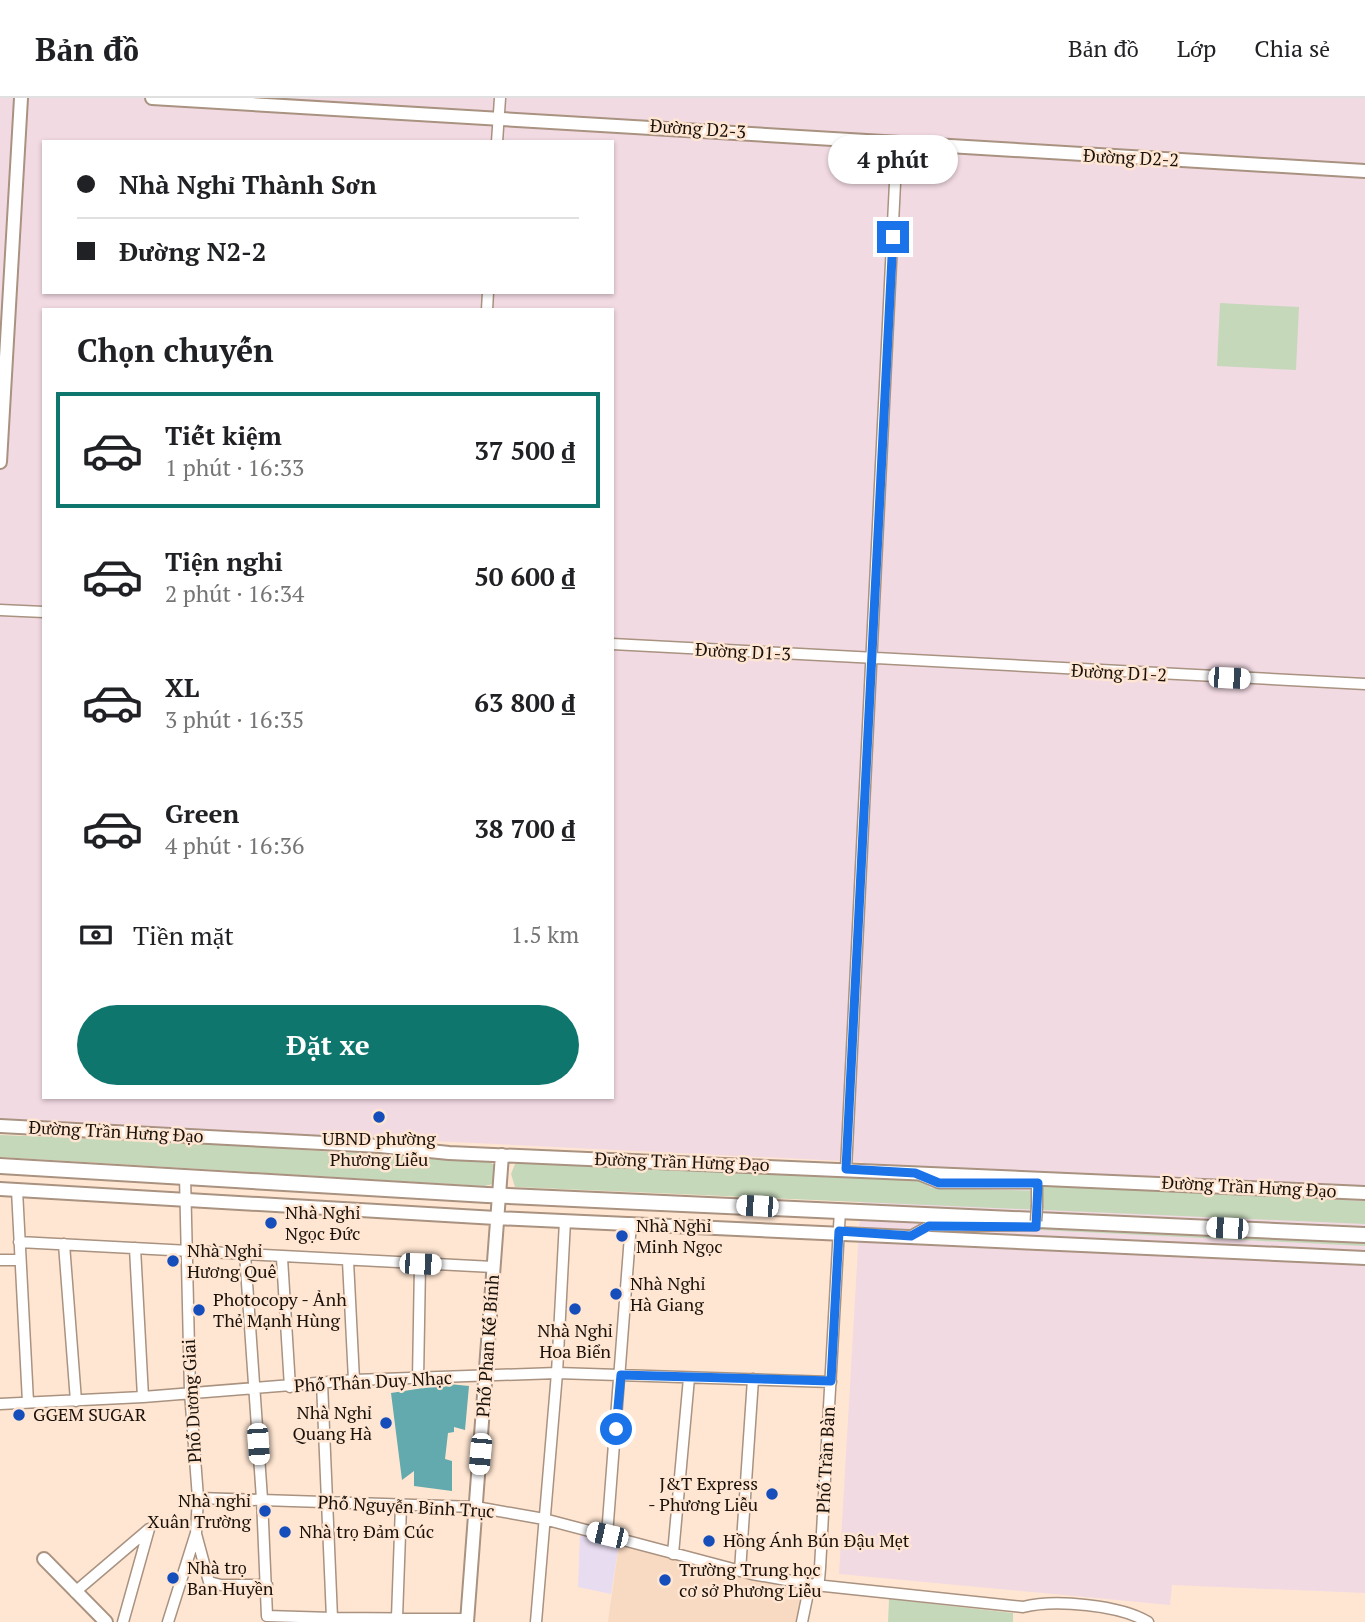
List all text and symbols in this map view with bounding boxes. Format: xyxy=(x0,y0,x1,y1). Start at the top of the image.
text: Bản đồ xyxy=(35,27,139,70)
text: Bản đồ xyxy=(1068,32,1139,64)
text: Lớp xyxy=(1177,32,1216,64)
text: Chia sẻ xyxy=(1254,32,1330,64)
street label: Đường D2-3 xyxy=(649,113,747,143)
callout: 4 phút xyxy=(828,136,958,184)
street label: Đường D2-2 xyxy=(1082,143,1180,172)
text: 4 phút xyxy=(857,144,929,175)
text: Nhà Nghỉ Thành Sơn xyxy=(119,167,377,201)
route end xyxy=(877,221,909,253)
text: Đường N2-2 xyxy=(119,234,267,268)
text: Chọn chuyến xyxy=(77,329,274,371)
text: Tiết kiệm xyxy=(165,418,282,452)
icon: car xyxy=(81,419,144,482)
text: 37 500 ₫ xyxy=(474,433,575,467)
text: 1 phút · 16:33 xyxy=(165,452,304,483)
text: Tiện nghi xyxy=(165,544,283,578)
icon: car xyxy=(81,545,144,608)
text: 50 600 ₫ xyxy=(474,559,575,593)
text: 2 phút · 16:34 xyxy=(165,578,304,609)
street label: Đường D1-3 xyxy=(694,637,792,666)
street label: Đường D1-2 xyxy=(1070,658,1168,687)
car xyxy=(1208,666,1251,690)
text: XL xyxy=(165,670,199,704)
icon: car xyxy=(81,671,144,734)
text: 63 800 ₫ xyxy=(474,685,575,719)
text: 3 phút · 16:35 xyxy=(165,704,304,735)
text: Green xyxy=(165,796,239,830)
icon: car xyxy=(81,797,144,860)
text: 38 700 ₫ xyxy=(474,811,575,845)
text: 4 phút · 16:36 xyxy=(165,830,304,861)
icon: cash xyxy=(77,916,115,954)
text: Tiền mặt xyxy=(133,918,234,952)
text: 1.5 km xyxy=(511,919,579,950)
button: Đặt xe xyxy=(77,1005,579,1085)
marker: UBND phường Phương Liễu xyxy=(371,1109,387,1125)
street label: Đường Trần Hưng Đạo xyxy=(28,1114,204,1148)
place label: UBND phường Phương Liễu xyxy=(322,1126,436,1171)
street label: Đường Trần Hưng Đạo xyxy=(594,1146,770,1176)
street label: Đường Trần Hưng Đạo xyxy=(1161,1169,1337,1203)
car xyxy=(736,1194,779,1218)
place label: Nhà Nghỉ Ngọc Đức xyxy=(285,1200,360,1245)
place label: Nhà Nghỉ Minh Ngọc xyxy=(636,1213,723,1258)
marker: Nhà Nghỉ Ngọc Đức xyxy=(263,1215,279,1231)
car xyxy=(1206,1216,1249,1240)
marker: Nhà Nghỉ Minh Ngọc xyxy=(614,1228,630,1244)
place label: Nhà Nghỉ Hương Quê xyxy=(187,1238,277,1283)
marker: Nhà Nghỉ Hương Quê xyxy=(165,1253,181,1269)
car xyxy=(399,1253,442,1275)
place label: Nhà Nghỉ Hà Giang xyxy=(630,1271,705,1316)
street label: Phố Phan Kế Bính xyxy=(470,1273,504,1418)
marker: Nhà Nghỉ Hà Giang xyxy=(608,1286,624,1302)
place label: Photocopy - Ảnh Thẻ Mạnh Hùng xyxy=(213,1287,347,1332)
marker: Nhà Nghỉ Hoa Biển xyxy=(567,1301,583,1317)
marker: Photocopy - Ảnh Thẻ Mạnh Hùng xyxy=(191,1302,207,1318)
place label: Nhà Nghỉ Hoa Biển xyxy=(537,1318,613,1363)
street label: Phố Dương Giai xyxy=(176,1338,206,1464)
street label: Phố Thân Duy Nhạc xyxy=(293,1365,453,1397)
place label: Nhà Nghỉ Quang Hà xyxy=(293,1400,372,1445)
place label: GGEM SUGAR xyxy=(33,1402,147,1426)
street label: Phố Trần Bàn xyxy=(810,1406,840,1514)
marker: GGEM SUGAR xyxy=(11,1407,27,1423)
route start xyxy=(600,1413,632,1445)
marker: Nhà Nghỉ Quang Hà xyxy=(378,1415,394,1431)
car xyxy=(247,1422,270,1466)
car xyxy=(468,1432,493,1476)
place label: J&T Express - Phương Liễu xyxy=(648,1471,758,1516)
marker: J&T Express - Phương Liễu xyxy=(764,1486,780,1502)
place label: Nhà nghỉ Xuân Trường xyxy=(148,1488,252,1533)
street label: Phố Nguyễn Bỉnh Trục xyxy=(317,1489,495,1523)
marker: Nhà nghỉ Xuân Trường xyxy=(257,1503,273,1519)
place label: Nhà trọ Đảm Cúc xyxy=(299,1519,434,1543)
car xyxy=(585,1520,630,1550)
marker: Nhà trọ Đảm Cúc xyxy=(277,1524,293,1540)
place label: Hồng Ánh Bún Đậu Mẹt xyxy=(723,1528,910,1552)
marker: Hồng Ánh Bún Đậu Mẹt xyxy=(701,1533,717,1549)
place label: Nhà trọ Ban Huyền xyxy=(187,1555,274,1600)
place label: Trường Trung học cơ sở Phương Liễu xyxy=(679,1557,822,1602)
marker: Nhà trọ Ban Huyền xyxy=(165,1570,181,1586)
marker: Trường Trung học cơ sở Phương Liễu xyxy=(657,1572,673,1588)

